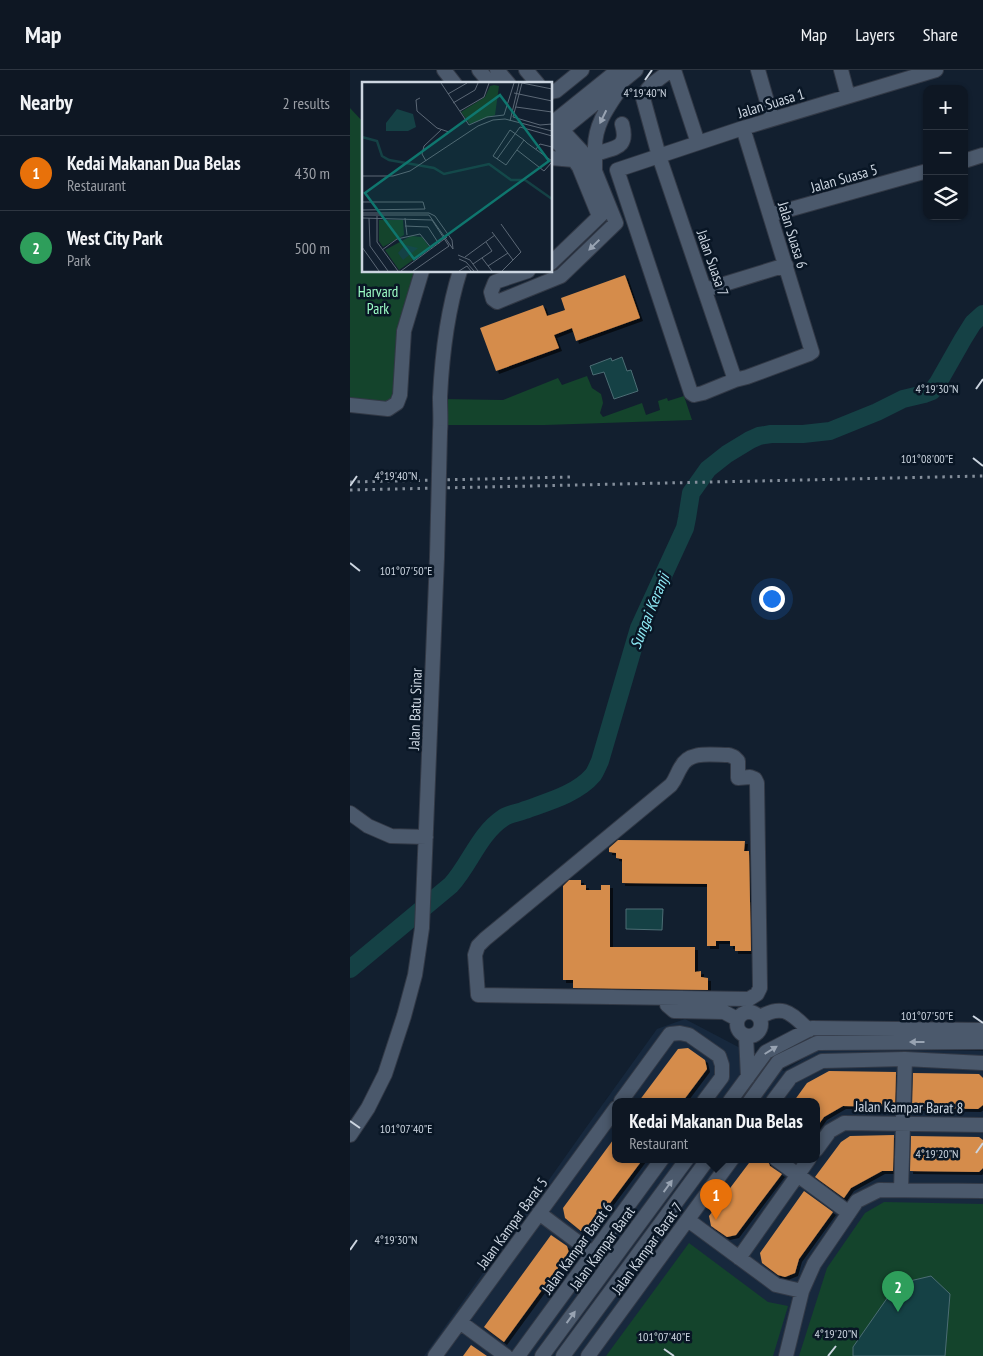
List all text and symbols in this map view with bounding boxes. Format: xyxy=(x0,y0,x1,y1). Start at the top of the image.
text: Map xyxy=(25,19,62,50)
text: Map xyxy=(801,23,827,46)
text: Layers xyxy=(855,23,895,46)
text: Share xyxy=(923,23,958,46)
inset map xyxy=(362,82,552,272)
street label: Jalan Suasa 1 xyxy=(734,84,807,122)
text: 4°19'40"N xyxy=(623,85,667,100)
map controls xyxy=(923,85,968,220)
button: + xyxy=(923,85,968,130)
text: Nearby xyxy=(20,89,73,116)
text: 2 results xyxy=(283,93,330,113)
one-way arrow xyxy=(599,110,607,124)
button: − xyxy=(923,130,968,175)
text: Kedai Makanan Dua Belas xyxy=(67,151,241,175)
street label: Jalan Suasa 5 xyxy=(807,159,880,197)
text: 1 xyxy=(32,163,40,183)
text: 430 m xyxy=(295,163,330,183)
text: Restaurant xyxy=(67,175,126,195)
button: layers xyxy=(923,175,968,220)
street label: Jalan Suasa 6 xyxy=(774,198,812,271)
text: West City Park xyxy=(67,226,163,250)
street label: Jalan Suasa 7 xyxy=(692,226,733,299)
text: 2 xyxy=(32,238,40,258)
text: 500 m xyxy=(295,238,330,258)
one-way arrow xyxy=(588,239,600,251)
text: Park xyxy=(67,250,91,270)
park label: Harvard Park xyxy=(358,282,398,318)
text: 4°19'30"N xyxy=(915,381,959,396)
text: 101°08'00"E xyxy=(901,451,953,466)
text: 4°19'40"N xyxy=(374,468,418,483)
text: 101°07'50"E xyxy=(380,563,432,578)
water label: Sungai Keranji xyxy=(625,568,674,652)
your location xyxy=(759,586,785,612)
street label: Jalan Batu Sinar xyxy=(404,667,426,751)
text: 101°07'50"E xyxy=(901,1008,953,1023)
one-way arrow xyxy=(909,1038,925,1046)
one-way arrow xyxy=(764,1046,778,1055)
street label: Jalan Kampar Barat 8 xyxy=(853,1097,964,1117)
popup xyxy=(612,1098,820,1163)
text: Kedai Makanan Dua Belas xyxy=(629,1109,803,1133)
text: 101°07'40"E xyxy=(380,1121,432,1136)
text: Restaurant xyxy=(629,1133,688,1153)
text: 4°19'20"N xyxy=(915,1146,959,1161)
street label: Jalan Kampar Barat 5 xyxy=(472,1173,552,1273)
pin: 1 xyxy=(700,1179,732,1220)
one-way arrow xyxy=(662,1180,673,1193)
street label: Jalan Kampar Barat 7 xyxy=(607,1198,687,1298)
street label: Jalan Kampar Barat 6 xyxy=(538,1199,616,1297)
street label: Jalan Kampar Barat xyxy=(566,1203,638,1293)
text: 4°19'30"N xyxy=(374,1232,418,1247)
pin: 2 xyxy=(882,1271,914,1312)
one-way arrow xyxy=(566,1310,576,1324)
text: 4°19'20"N xyxy=(814,1326,858,1341)
text: 101°07'40"E xyxy=(638,1329,690,1344)

